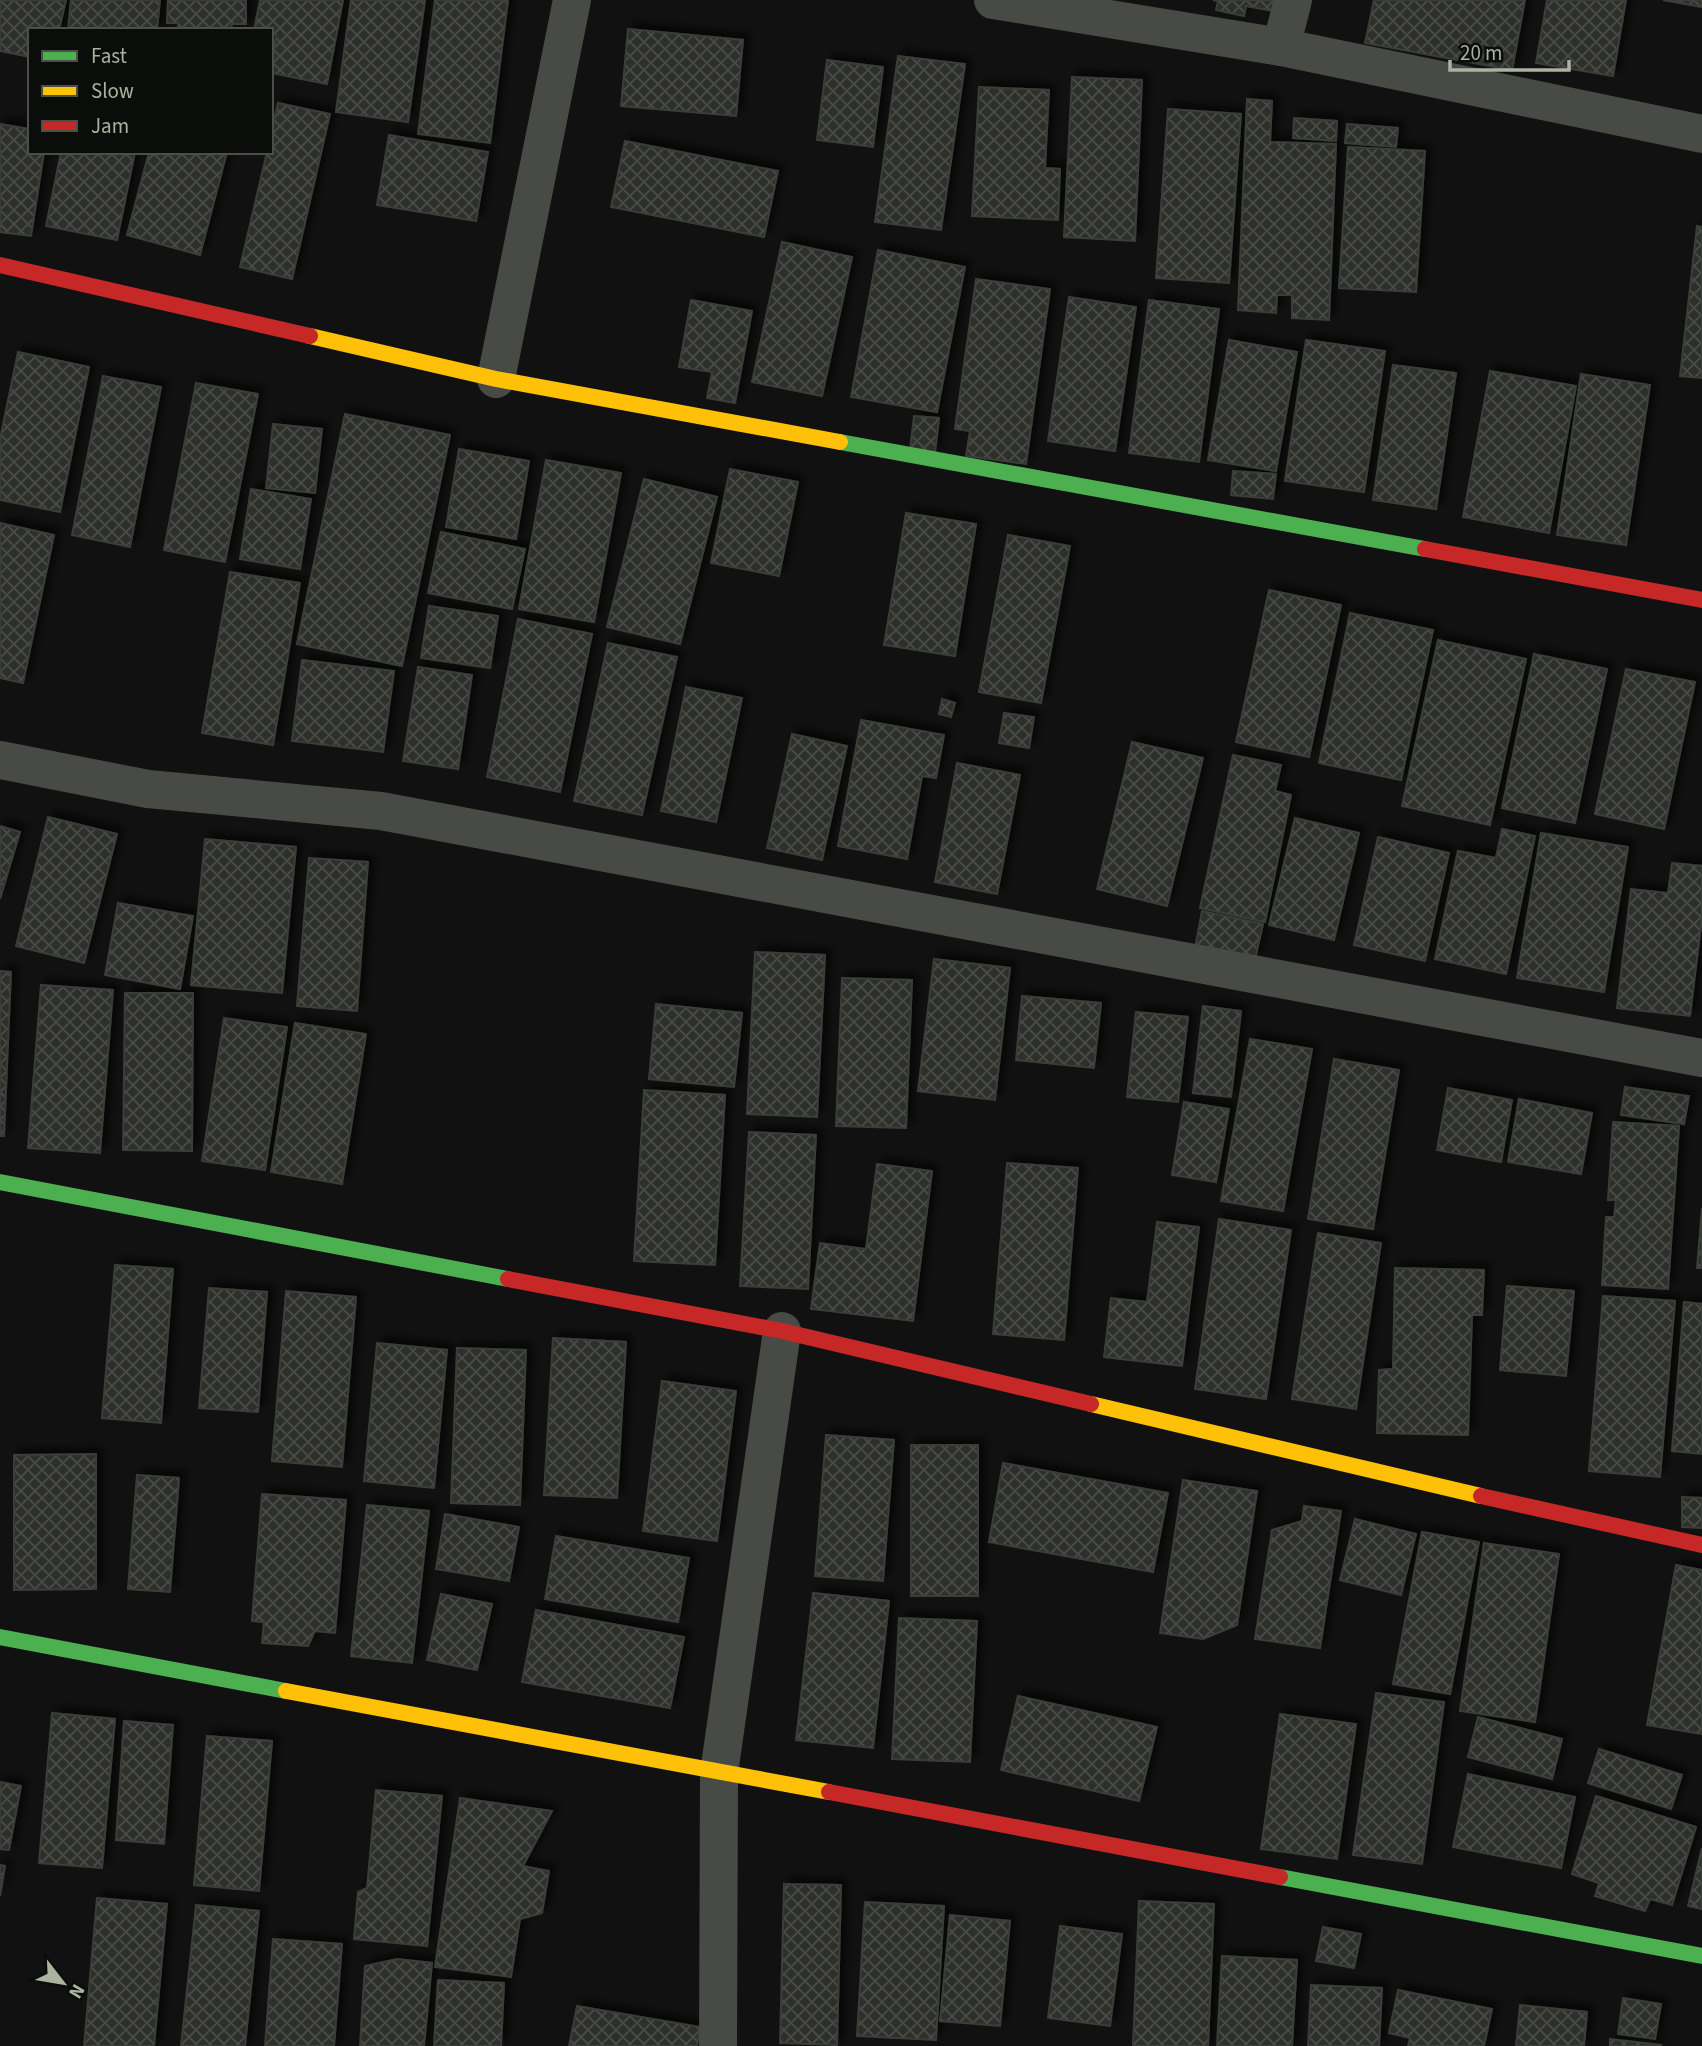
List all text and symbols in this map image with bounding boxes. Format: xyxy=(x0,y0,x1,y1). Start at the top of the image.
legend xyxy=(28,28,273,154)
scale bar xyxy=(1450,28,1569,72)
text: 20 m xyxy=(1460,38,1502,68)
text: Fast xyxy=(91,41,127,71)
text: Slow xyxy=(91,76,134,106)
text: Jam xyxy=(91,111,129,141)
north arrow xyxy=(28,1948,98,2018)
text: N xyxy=(61,1979,91,2003)

